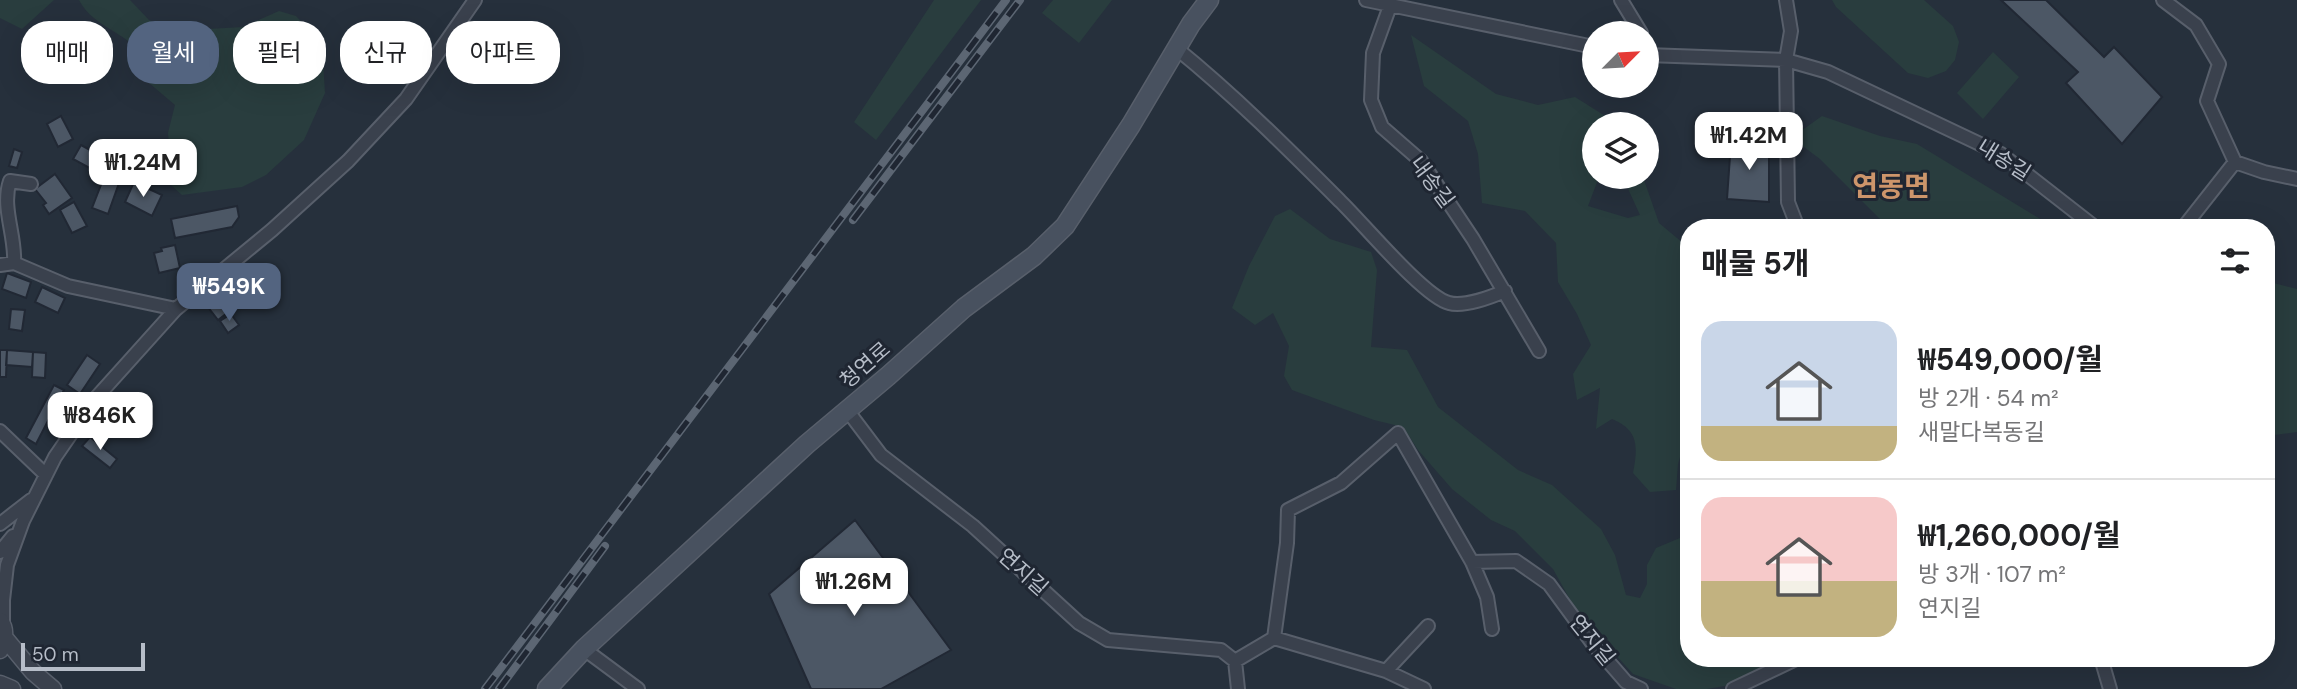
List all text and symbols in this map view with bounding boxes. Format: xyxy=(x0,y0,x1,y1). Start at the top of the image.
chip: 매매 xyxy=(21,21,113,84)
chip: 월세 xyxy=(127,21,219,84)
chip: 필터 xyxy=(233,21,326,84)
chip: 신규 xyxy=(340,21,432,84)
chip: 아파트 xyxy=(446,21,560,84)
north arrow xyxy=(1582,21,1659,98)
map controls xyxy=(1582,21,1659,189)
button: layers xyxy=(1582,112,1659,189)
pin: ₩1.42M xyxy=(1692,113,1806,172)
text: ₩1.42M xyxy=(1711,120,1787,150)
street label: 내송길 xyxy=(1972,133,2036,187)
pin: ₩1.24M xyxy=(86,140,200,199)
text: ₩1.24M xyxy=(105,147,181,177)
street label: 내송길 xyxy=(1403,150,1461,214)
district label: 연동면 xyxy=(1852,168,1930,205)
icon: filters xyxy=(2216,242,2254,280)
text: 매물 5개 xyxy=(1701,244,1810,283)
pin: ₩549K xyxy=(180,264,278,323)
text: ₩549K xyxy=(193,271,265,301)
street label: 청연로 xyxy=(834,335,896,395)
text: ₩549,000/월 xyxy=(1918,340,2103,379)
icon: home xyxy=(1757,349,1841,433)
text: 방 2개 · 54 m² xyxy=(1918,383,2059,413)
pin: ₩846K xyxy=(51,392,149,452)
text: ₩846K xyxy=(64,400,136,430)
text: 새말다복동길 xyxy=(1918,417,2045,447)
text: ₩1,260,000/월 xyxy=(1918,516,2121,555)
icon: home xyxy=(1757,525,1841,609)
street label: 연지길 xyxy=(992,542,1054,602)
pin: ₩1.26M xyxy=(797,558,911,618)
text: 방 3개 · 107 m² xyxy=(1918,559,2066,589)
text: ₩1.26M xyxy=(816,566,892,596)
text: 연지길 xyxy=(1918,593,1981,623)
street label: 연지길 xyxy=(1563,609,1621,671)
scale bar xyxy=(21,640,145,672)
text: 50 m xyxy=(32,642,79,667)

